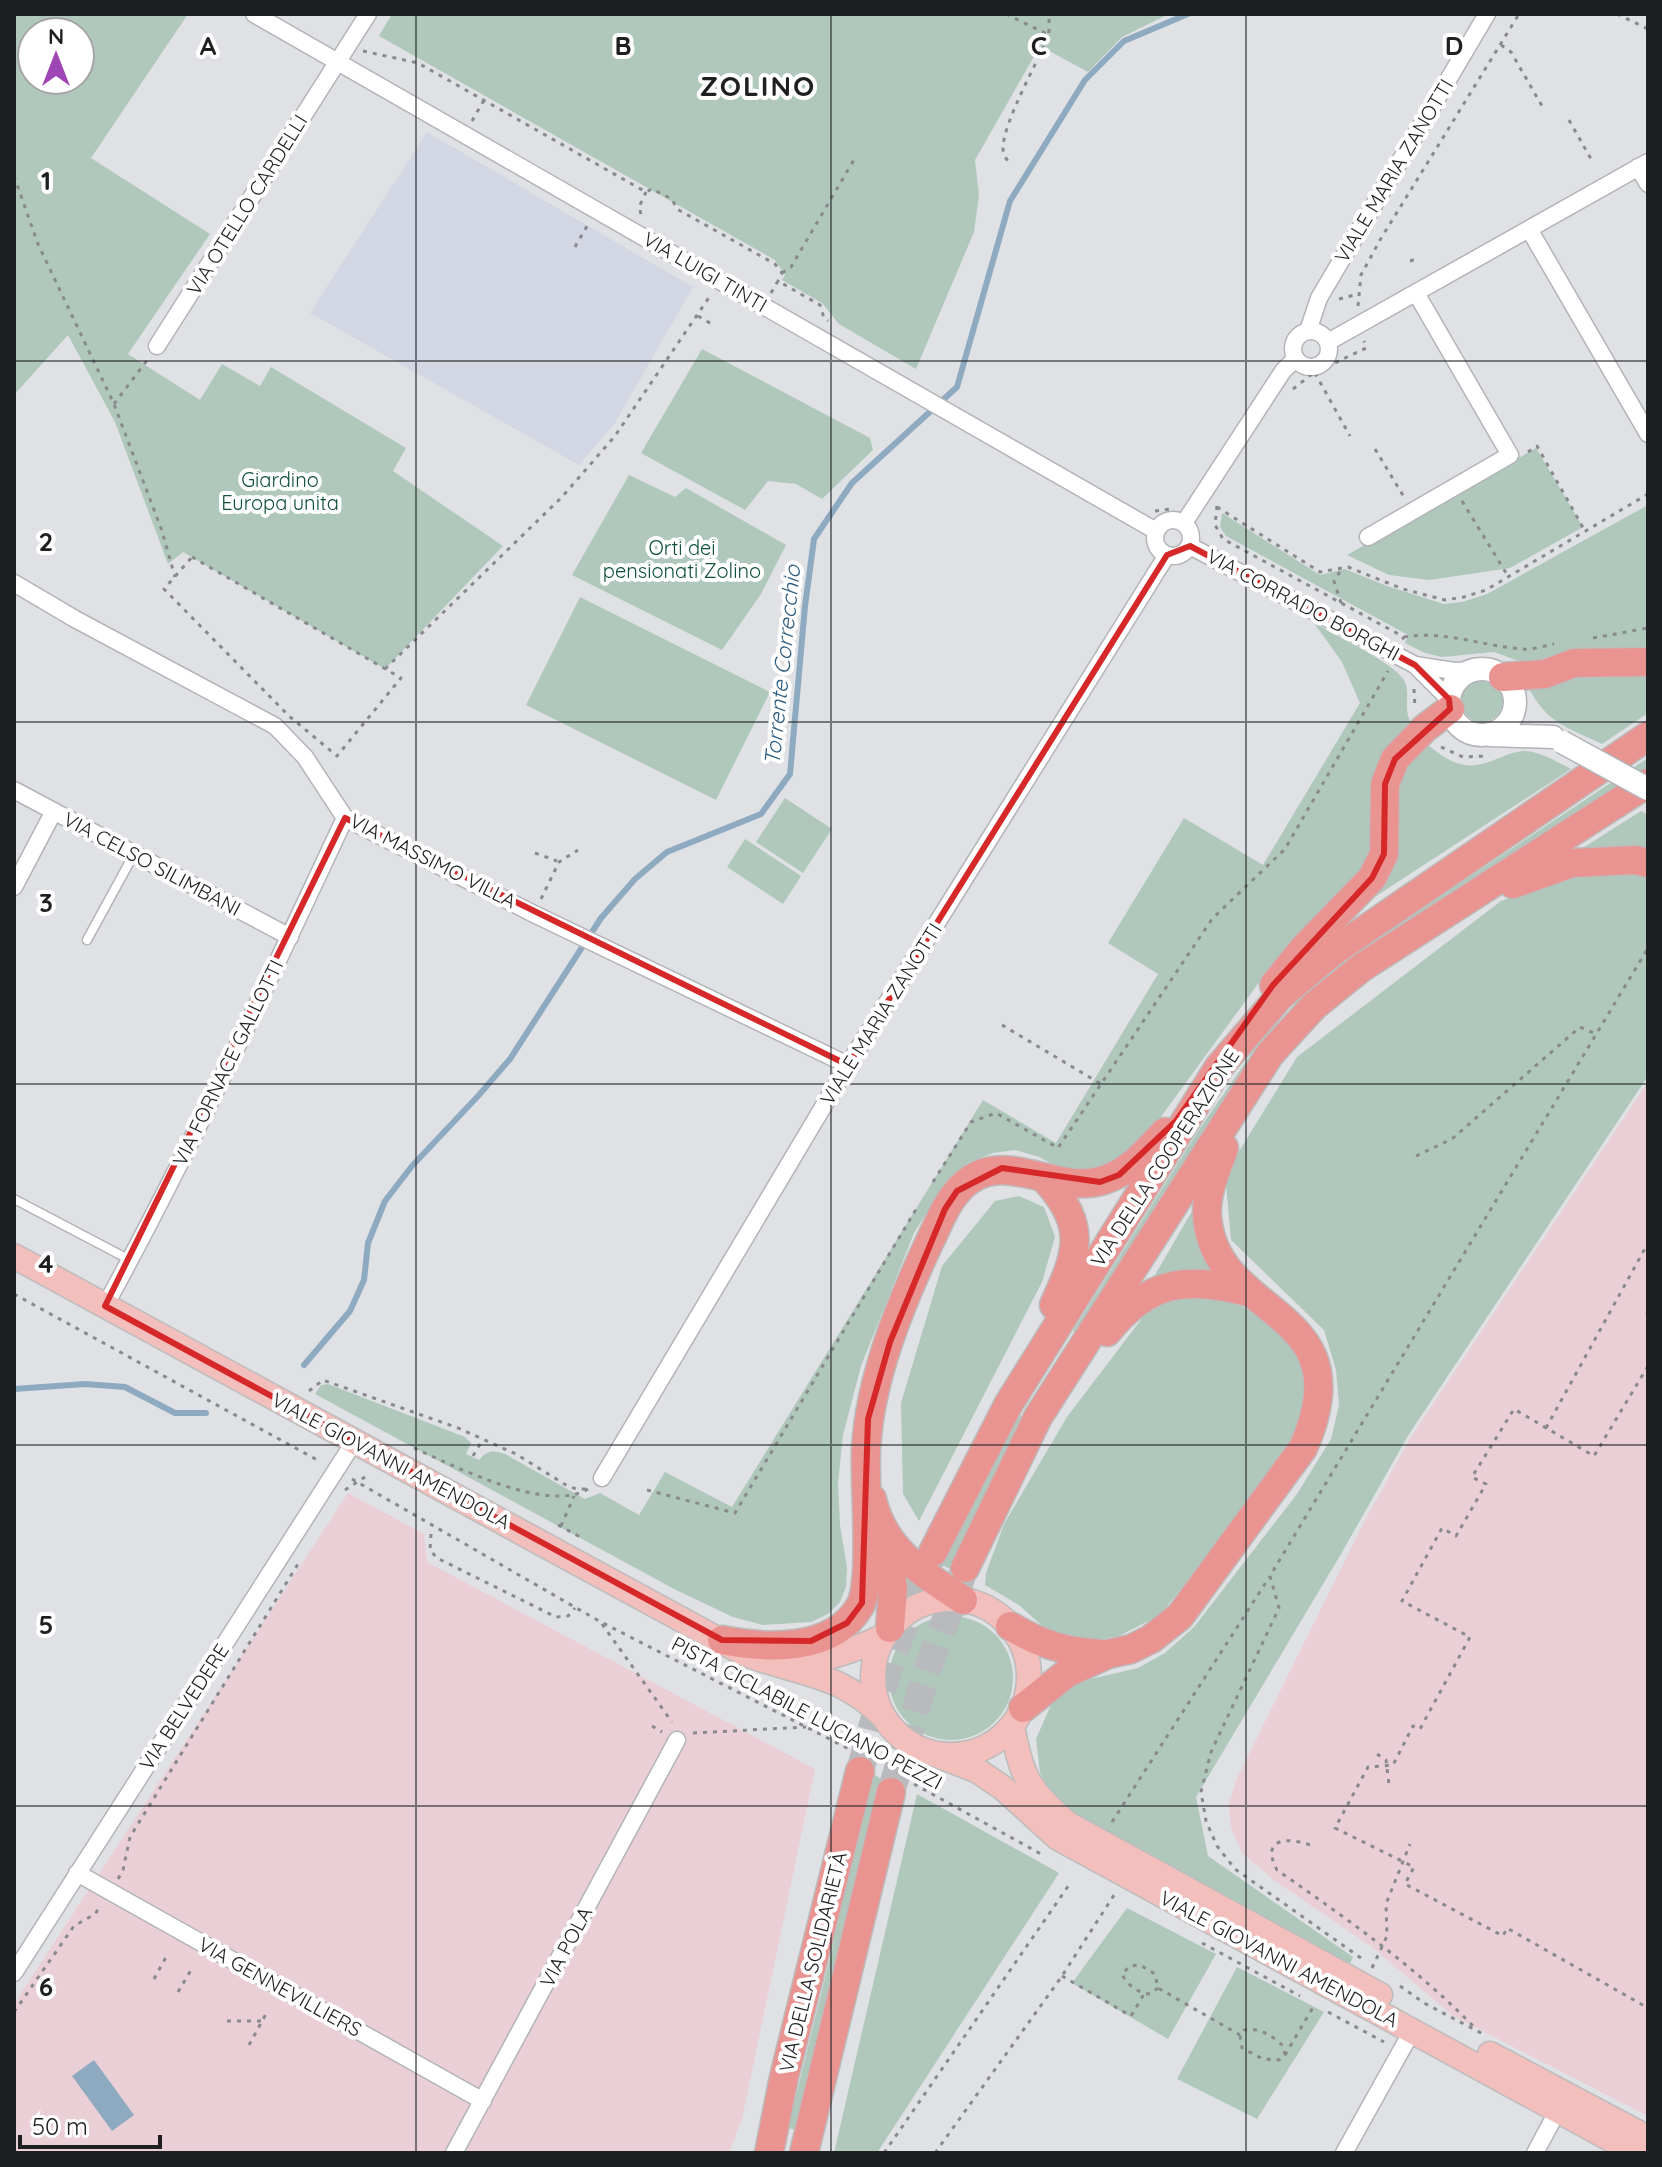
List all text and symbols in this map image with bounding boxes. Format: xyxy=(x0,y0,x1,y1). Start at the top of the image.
north arrow xyxy=(16,16,96,96)
text: N xyxy=(48,22,64,50)
text: A xyxy=(200,29,217,62)
text: B xyxy=(614,29,632,62)
text: C xyxy=(1031,29,1047,62)
text: D xyxy=(1445,29,1463,62)
district label: ZOLINO xyxy=(700,68,816,103)
street label: VIALE MARIA ZANOTTI xyxy=(1329,74,1458,267)
street label: VIA OTELLO CARDELLI xyxy=(181,110,312,300)
text: 1 xyxy=(41,164,51,197)
street label: VIA LUIGI TINTI xyxy=(639,226,772,317)
park label: Giardino Europa unita xyxy=(221,467,339,515)
text: 2 xyxy=(39,525,53,558)
park label: Orti dei pensionati Zolino xyxy=(603,535,761,583)
street label: VIA CORRADO BORGHI xyxy=(1203,543,1404,666)
water label: Torrente Correcchio xyxy=(758,562,807,766)
street label: VIA CELSO SILIMBANI xyxy=(59,806,245,921)
street label: VIA MASSIMO VILLA xyxy=(346,808,521,913)
text: 3 xyxy=(39,886,53,919)
street label: VIALE MARIA ZANOTTI xyxy=(814,918,947,1109)
street label: VIA FORNACE GALLOTTI xyxy=(167,956,288,1170)
street label: VIA DELLA COOPERAZIONE xyxy=(1085,1044,1244,1271)
text: 4 xyxy=(38,1247,54,1280)
street label: VIALE GIOVANNI AMENDOLA xyxy=(268,1387,515,1534)
text: 5 xyxy=(39,1608,53,1641)
street label: PISTA CICLABILE LUCIANO PEZZI xyxy=(668,1630,947,1795)
street label: VIA BELVEDERE xyxy=(133,1639,234,1775)
street label: VIA DELLA SOLIDARIETÀ xyxy=(773,1849,852,2075)
street label: VIALE GIOVANNI AMENDOLA xyxy=(1156,1885,1403,2032)
street label: VIA POLA xyxy=(534,1902,597,1991)
street label: VIA GENNEVILLIERS xyxy=(194,1931,366,2042)
text: 6 xyxy=(39,1970,53,2003)
scale bar xyxy=(20,2099,160,2149)
text: 50 m xyxy=(32,2111,88,2141)

